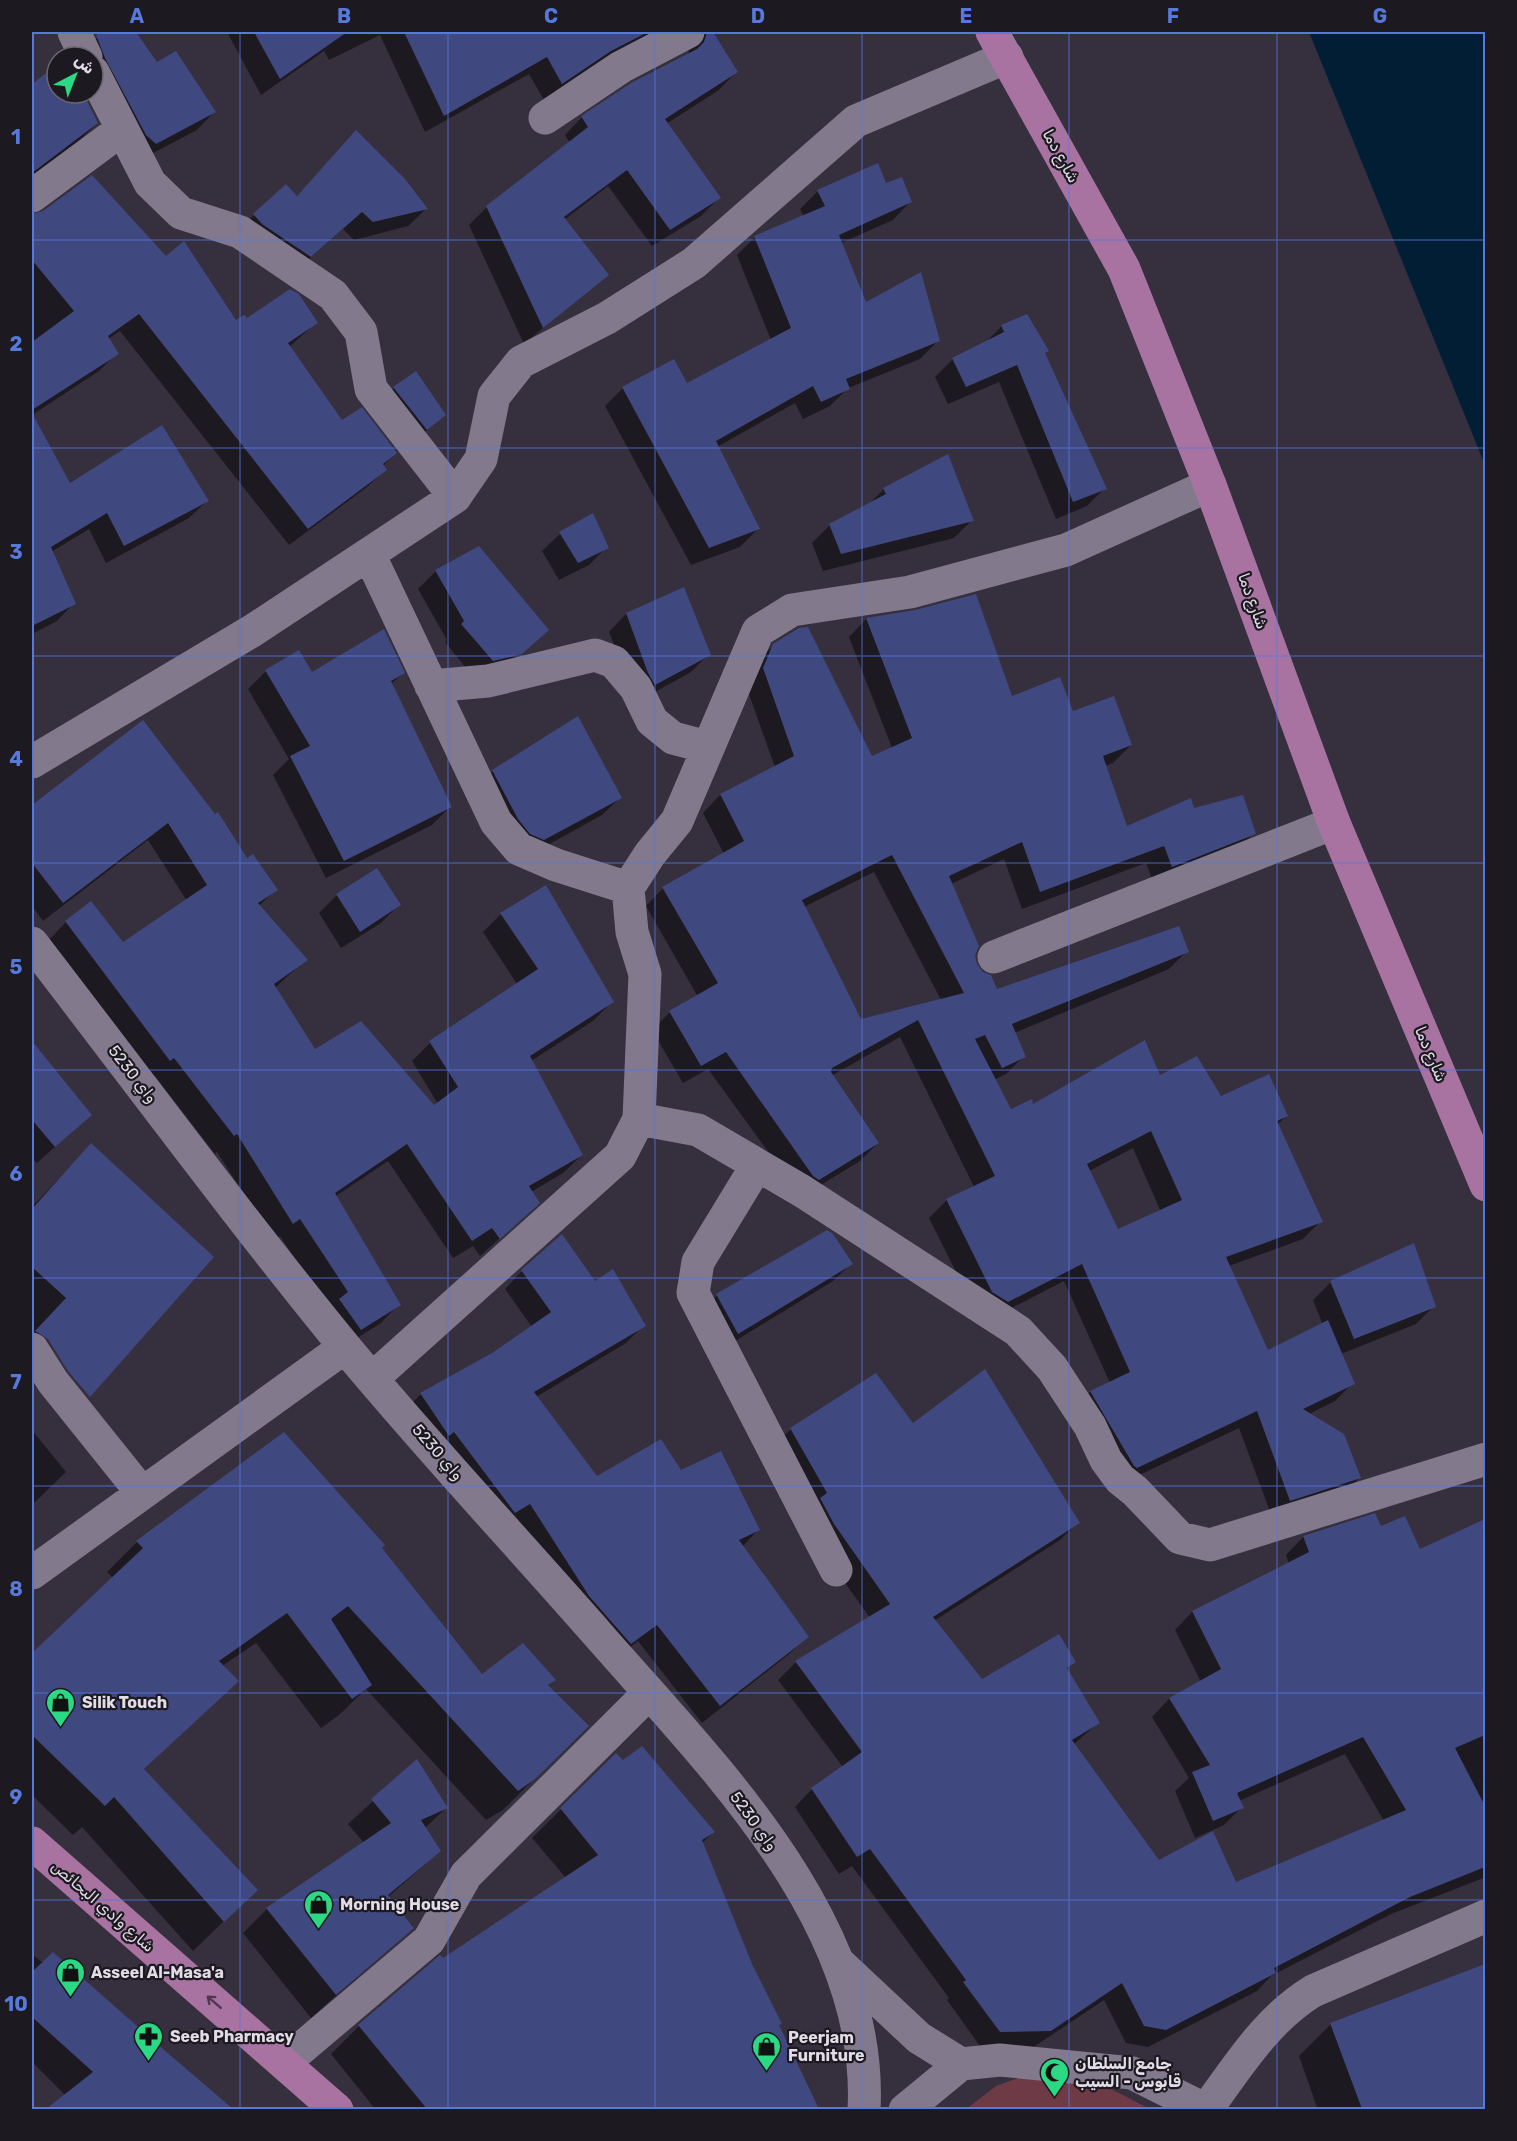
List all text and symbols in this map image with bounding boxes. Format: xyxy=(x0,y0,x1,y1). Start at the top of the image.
text: A xyxy=(130,4,145,28)
text: B xyxy=(337,4,351,28)
text: C xyxy=(544,4,558,28)
text: D xyxy=(751,4,765,28)
text: E xyxy=(960,4,972,28)
text: F xyxy=(1167,4,1179,28)
text: G xyxy=(1373,4,1387,28)
north arrow xyxy=(45,45,105,105)
text: ش xyxy=(71,50,99,78)
text: 1 xyxy=(11,125,21,149)
street label: شارع دما xyxy=(1037,126,1083,187)
text: 2 xyxy=(10,332,23,356)
text: 3 xyxy=(9,540,23,564)
street label: شارع دما xyxy=(1232,570,1272,632)
text: 4 xyxy=(9,747,23,771)
text: 5 xyxy=(10,955,23,979)
street label: شارع دما xyxy=(1409,1023,1451,1085)
street label: واي 5230 xyxy=(103,1041,161,1108)
text: 6 xyxy=(9,1162,23,1186)
text: 7 xyxy=(10,1370,22,1394)
street label: واي 5230 xyxy=(407,1420,467,1485)
text: 8 xyxy=(9,1577,23,1601)
shop icon: Silik Touch xyxy=(45,1686,77,1728)
place label: Silik Touch xyxy=(82,1693,167,1712)
text: 9 xyxy=(10,1785,23,1809)
street label: واي 5230 xyxy=(725,1788,782,1855)
street label: شارع وادي البحائص xyxy=(46,1856,158,1957)
shop icon: Morning House xyxy=(303,1888,335,1930)
place label: Morning House xyxy=(340,1895,459,1914)
shop icon: Asseel Al-Masa'a xyxy=(54,1956,86,1998)
place label: Asseel Al-Masa'a xyxy=(91,1963,224,1982)
text: 10 xyxy=(4,1992,28,2016)
one-way arrow xyxy=(207,1995,222,2009)
pharmacy icon: Seeb Pharmacy xyxy=(133,2020,165,2062)
place label: Seeb Pharmacy xyxy=(170,2027,294,2046)
place label: Peerjam Furniture xyxy=(788,2028,865,2065)
shop icon: Peerjam Furniture xyxy=(751,2030,783,2072)
place label: جامع السلطان قابوس - السيب xyxy=(1075,2054,1181,2091)
mosque icon: جامع السلطان قابوس - السيب xyxy=(1038,2056,1070,2098)

